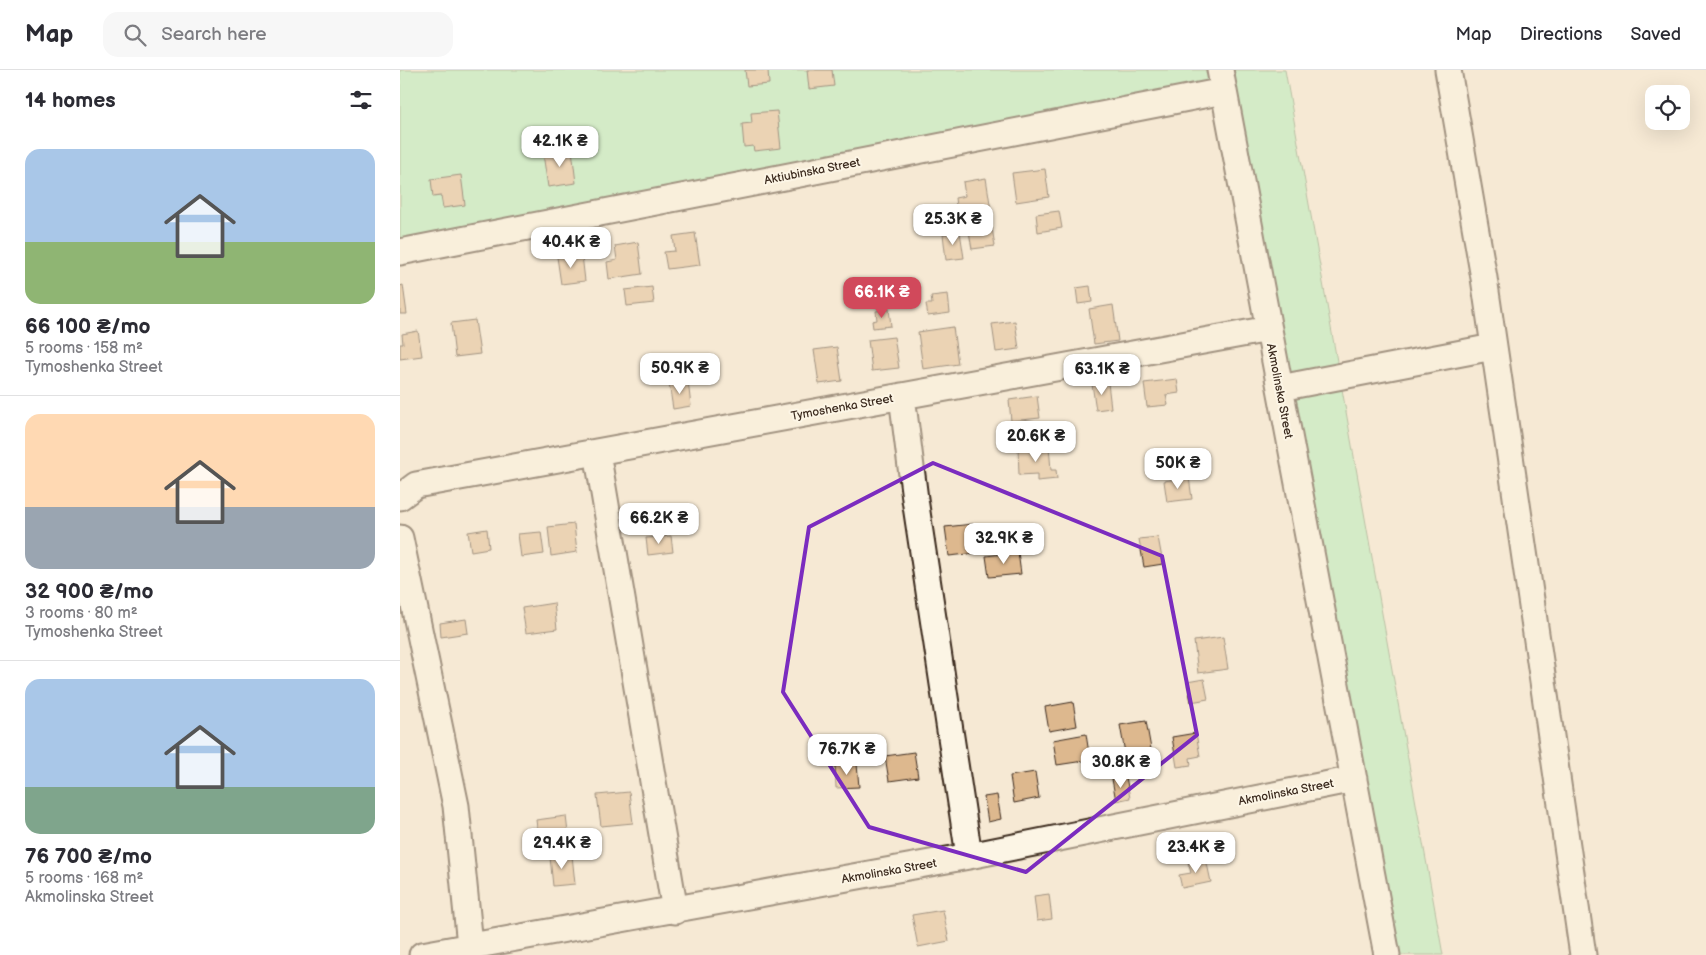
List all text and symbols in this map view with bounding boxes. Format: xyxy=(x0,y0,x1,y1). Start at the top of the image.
search box xyxy=(103,12,453,57)
text: Map xyxy=(25,20,73,49)
icon: search xyxy=(121,21,149,49)
text: Search here xyxy=(161,23,267,46)
text: Map xyxy=(1456,24,1492,45)
text: Directions xyxy=(1520,24,1602,45)
text: Saved xyxy=(1630,24,1681,45)
map controls xyxy=(1645,85,1690,130)
button: locate xyxy=(1645,85,1690,130)
icon: filters xyxy=(347,86,375,114)
text: 14 homes xyxy=(25,88,116,113)
pin: 42.1K ₴ xyxy=(514,126,606,168)
text: 42.1K ₴ xyxy=(532,132,588,151)
street label: Aktiubinska Street xyxy=(763,155,862,188)
icon: home xyxy=(155,181,245,271)
pin: 25.3K ₴ xyxy=(907,204,999,246)
text: 25.3K ₴ xyxy=(924,210,982,229)
pin: 40.4K ₴ xyxy=(525,226,617,269)
text: 40.4K ₴ xyxy=(542,233,600,252)
pin: 66.1K ₴ xyxy=(836,276,928,319)
text: 66.1K ₴ xyxy=(854,283,910,302)
text: 66 100 ₴/mo xyxy=(25,314,151,339)
text: 5 rooms · 158 m² xyxy=(25,339,143,358)
street label: Akmolinska Street xyxy=(1263,342,1296,440)
pin: 50.9K ₴ xyxy=(634,352,726,395)
pin: 63.1K ₴ xyxy=(1056,354,1148,396)
text: Tymoshenka Street xyxy=(25,358,163,377)
text: 50.9K ₴ xyxy=(651,359,709,378)
text: 63.1K ₴ xyxy=(1074,360,1130,379)
street label: Tymoshenka Street xyxy=(790,391,895,424)
pin: 20.6K ₴ xyxy=(990,420,1082,463)
text: 20.6K ₴ xyxy=(1007,427,1065,446)
icon: home xyxy=(155,447,245,537)
pin: 50K ₴ xyxy=(1143,448,1213,490)
text: 50K ₴ xyxy=(1155,454,1201,473)
pin: 66.2K ₴ xyxy=(613,502,705,545)
text: 66.2K ₴ xyxy=(630,509,688,528)
pin: 32.9K ₴ xyxy=(958,522,1050,565)
text: 32.9K ₴ xyxy=(975,529,1033,548)
text: 32 900 ₴/mo xyxy=(25,579,153,604)
text: 3 rooms · 80 m² xyxy=(25,604,138,623)
text: Tymoshenka Street xyxy=(25,623,163,642)
icon: home xyxy=(155,712,245,802)
pin: 76.7K ₴ xyxy=(801,734,893,776)
text: 76.7K ₴ xyxy=(819,740,875,759)
pin: 30.8K ₴ xyxy=(1075,746,1167,789)
text: 30.8K ₴ xyxy=(1092,753,1150,772)
street label: Akmolinska Street xyxy=(1237,776,1335,809)
pin: 29.4K ₴ xyxy=(516,828,608,870)
pin: 23.4K ₴ xyxy=(1150,832,1242,874)
text: 29.4K ₴ xyxy=(533,834,591,853)
text: 23.4K ₴ xyxy=(1167,838,1225,857)
text: 76 700 ₴/mo xyxy=(25,844,152,869)
street label: Akmolinska Street xyxy=(840,856,938,887)
text: 5 rooms · 168 m² xyxy=(25,869,143,888)
text: Akmolinska Street xyxy=(25,888,154,907)

